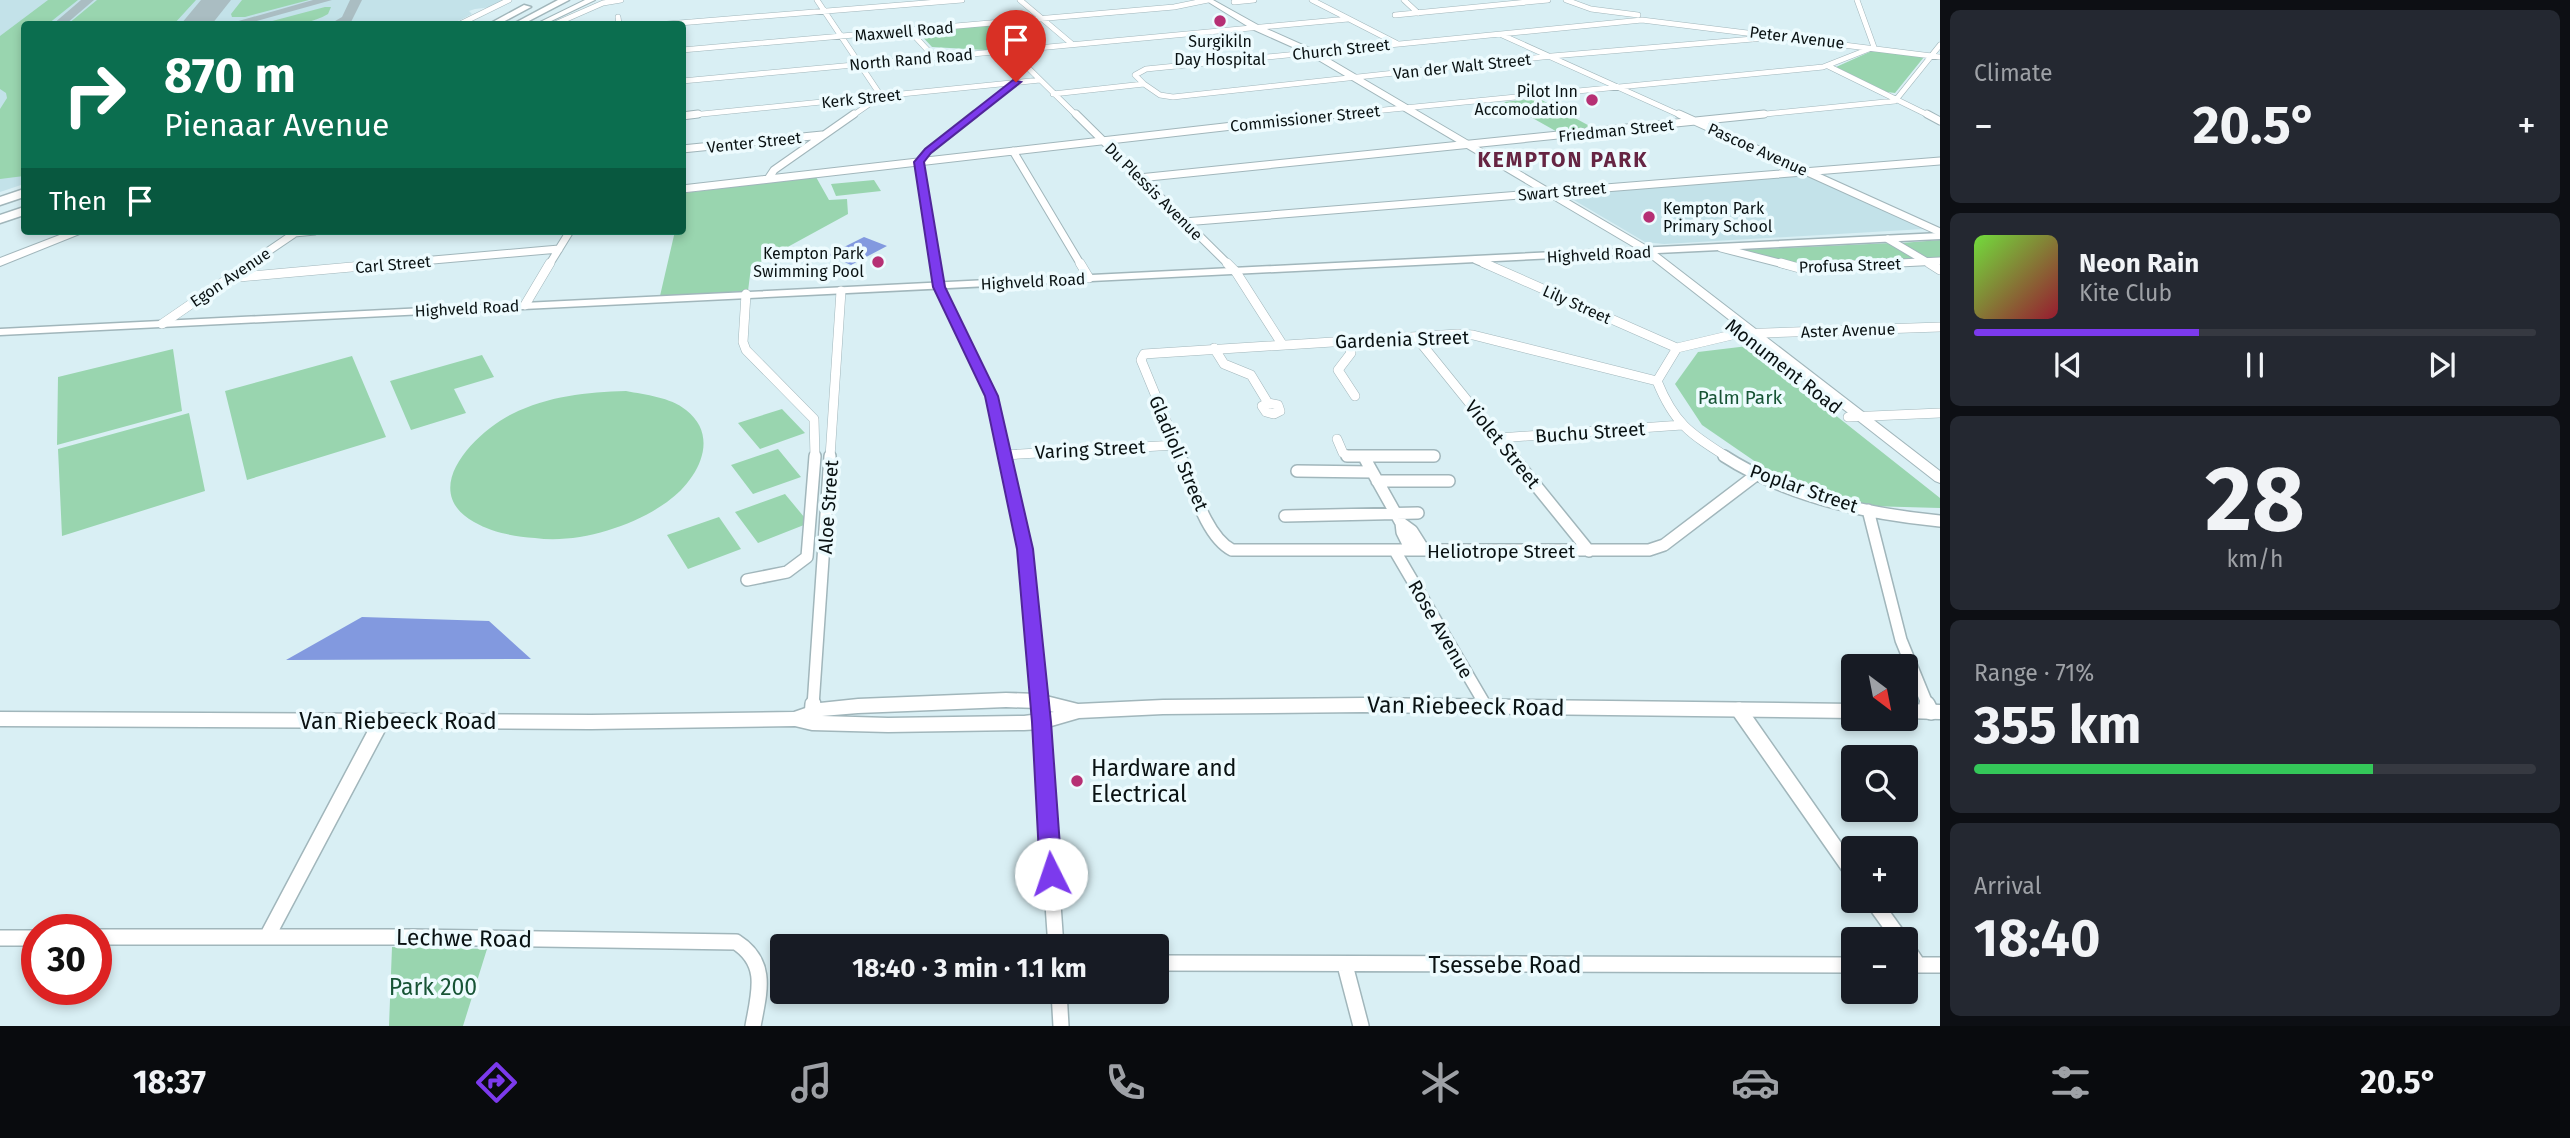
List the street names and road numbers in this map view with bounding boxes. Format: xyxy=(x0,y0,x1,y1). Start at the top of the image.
street label: Maxwell Road xyxy=(854,18,954,45)
street label: Peter Avenue xyxy=(1748,22,1845,53)
street label: Church Street xyxy=(1291,35,1391,64)
street label: North Rand Road xyxy=(848,45,974,74)
street label: Van der Walt Street xyxy=(1392,50,1532,83)
street label: Kerk Street xyxy=(820,85,902,112)
street label: Commissioner Street xyxy=(1229,101,1381,136)
street label: Friedman Street xyxy=(1558,115,1675,146)
street label: Pascoe Avenue xyxy=(1705,119,1811,180)
street label: Venter Street xyxy=(706,128,802,157)
street label: Du Plessis Avenue xyxy=(1101,139,1206,244)
street label: Swart Street xyxy=(1517,178,1607,205)
street label: Highveld Road xyxy=(1546,242,1652,267)
street label: Egon Avenue xyxy=(187,244,274,311)
street label: Carl Street xyxy=(354,252,432,277)
street label: Profusa Street xyxy=(1799,254,1902,277)
street label: Highveld Road xyxy=(980,269,1086,294)
street label: Lily Street xyxy=(1540,281,1614,328)
street label: Highveld Road xyxy=(414,296,520,321)
street label: Monument Road xyxy=(1721,314,1847,419)
street label: Aster Avenue xyxy=(1801,319,1896,342)
street label: Gardenia Street xyxy=(1335,326,1470,353)
street label: Gladioli Street xyxy=(1144,392,1213,514)
street label: Violet Street xyxy=(1460,396,1545,493)
street label: Buchu Street xyxy=(1534,417,1646,448)
street label: Varing Street xyxy=(1034,435,1146,464)
street label: Aloe Street xyxy=(814,459,843,555)
street label: Poplar Street xyxy=(1747,459,1861,518)
street label: Heliotrope Street xyxy=(1427,540,1575,563)
street label: Rose Avenue xyxy=(1403,576,1478,682)
street label: Van Riebeeck Road xyxy=(1367,690,1565,722)
street label: Van Riebeeck Road xyxy=(299,707,497,735)
street label: Lechwe Road xyxy=(396,923,532,953)
street label: Tsessebe Road xyxy=(1428,951,1582,979)

